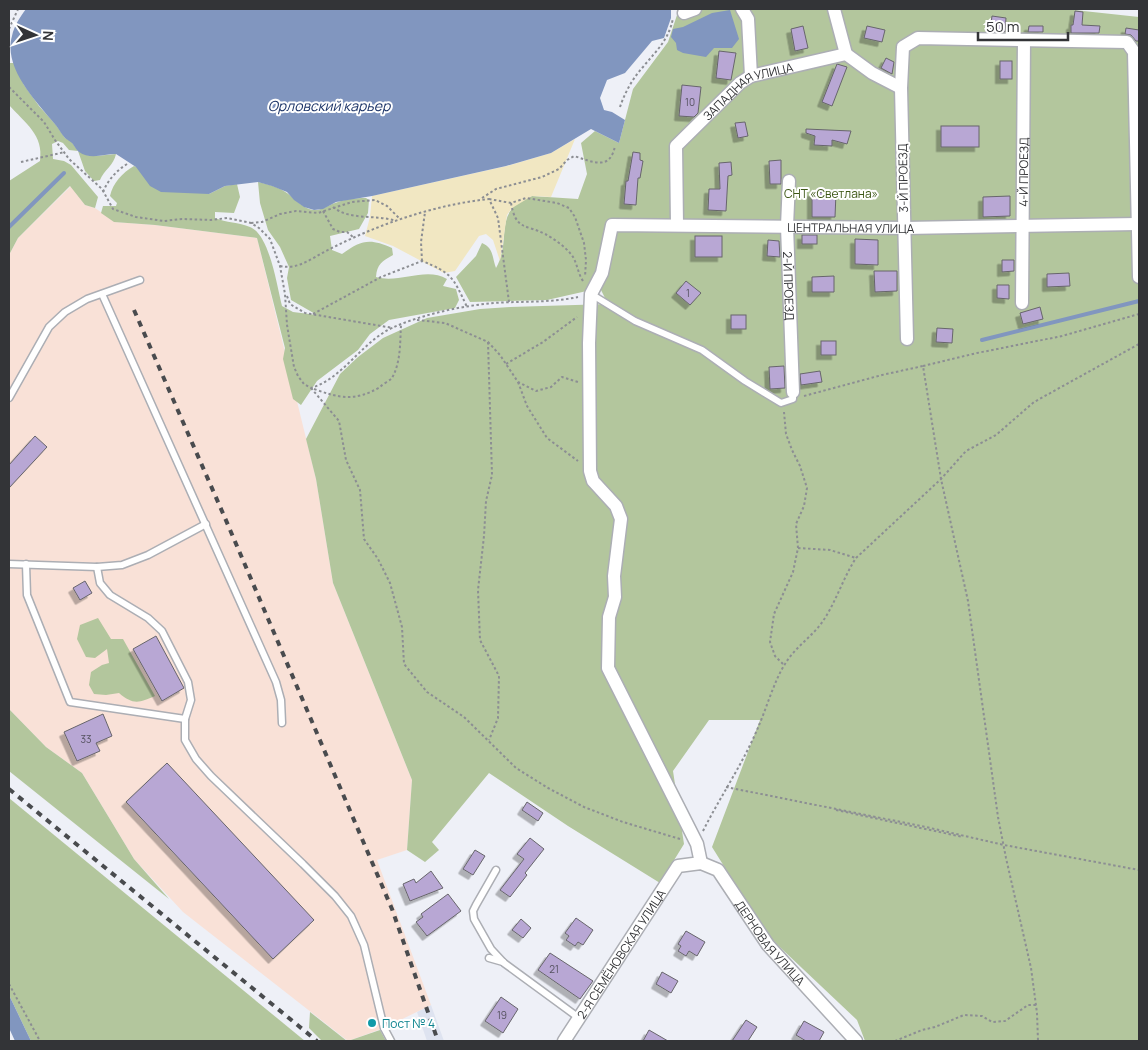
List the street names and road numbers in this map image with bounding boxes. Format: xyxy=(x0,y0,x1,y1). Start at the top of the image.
street label: ЗАПАДНАЯ УЛИЦА xyxy=(699,58,795,124)
street label: 4-Й ПРОЕЗД xyxy=(1014,137,1032,207)
street label: 3-Й ПРОЕЗД xyxy=(894,143,912,213)
street label: ЦЕНТРАЛЬНАЯ УЛИЦА xyxy=(787,218,915,237)
street label: 2-Й ПРОЕЗД xyxy=(779,251,799,321)
street label: 2-Я СЕМЁНОВСКАЯ УЛИЦА xyxy=(572,885,669,1022)
street label: ДЕРНОВАЯ УЛИЦА xyxy=(732,896,809,989)

